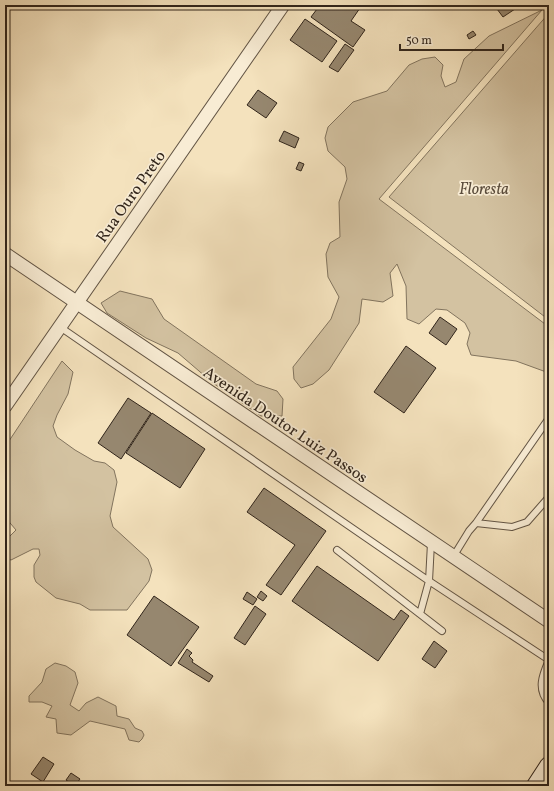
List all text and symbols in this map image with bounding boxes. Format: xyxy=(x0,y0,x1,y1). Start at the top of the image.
scale bar xyxy=(400,26,503,52)
text: 50 m xyxy=(406,33,432,49)
street label: Rua Ouro Preto xyxy=(92,147,172,248)
park label: Floresta xyxy=(459,179,509,201)
street label: Avenida Doutor Luiz Passos xyxy=(198,362,372,489)

